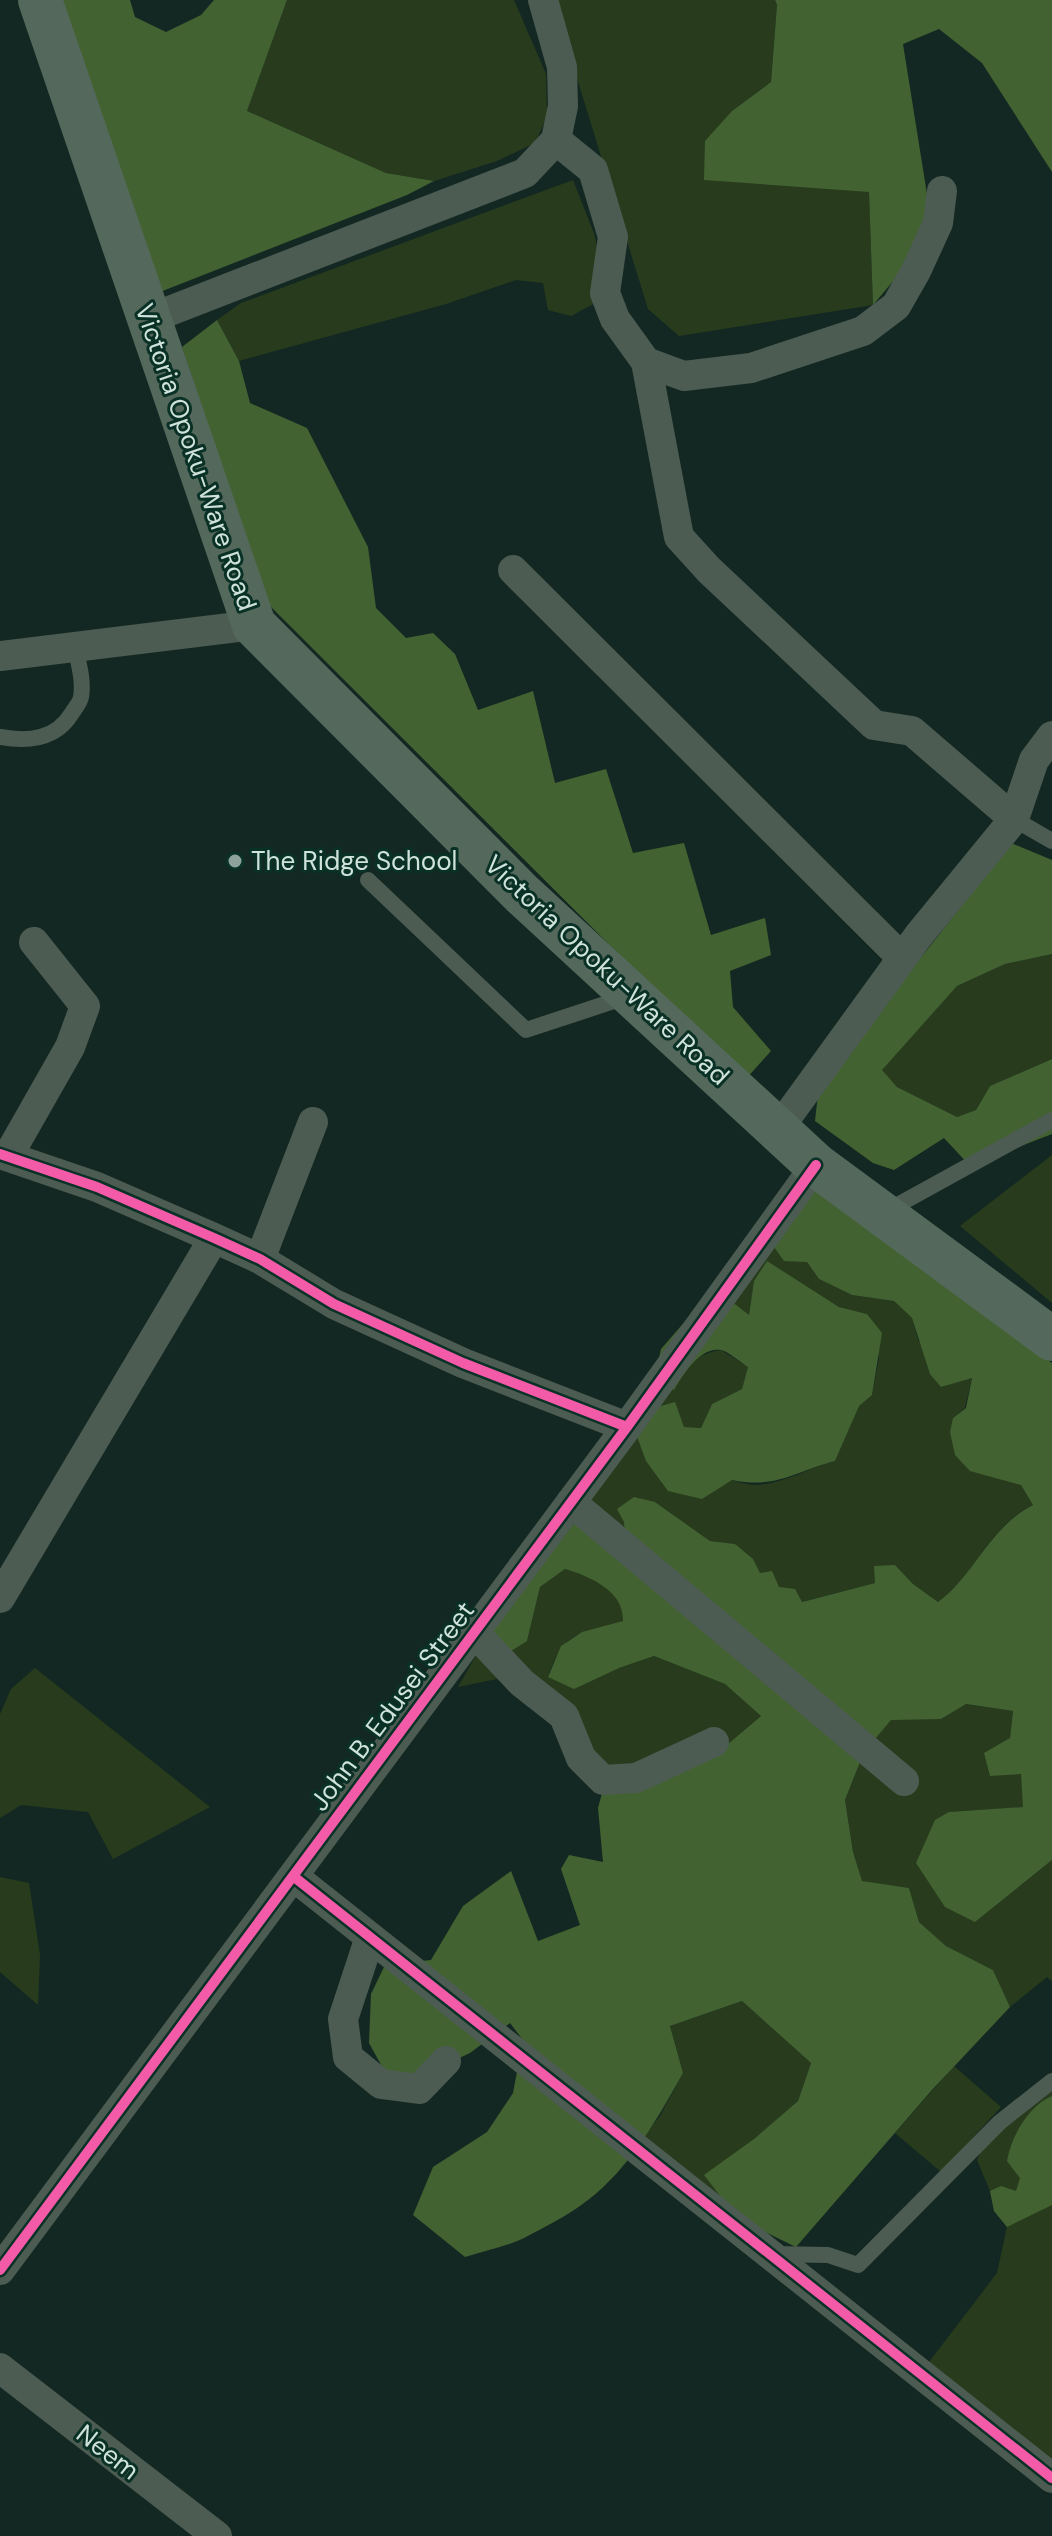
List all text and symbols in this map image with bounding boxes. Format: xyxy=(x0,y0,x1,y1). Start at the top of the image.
street label: Victoria Opoku-Ware Road xyxy=(127,299,265,615)
place label: The Ridge School xyxy=(251,844,457,878)
street label: Victoria Opoku-Ware Road xyxy=(477,848,737,1092)
marker: The Ridge School xyxy=(226,852,244,870)
street label: John B. Edusei Street xyxy=(302,1595,482,1817)
street label: Neem xyxy=(70,2417,146,2487)

